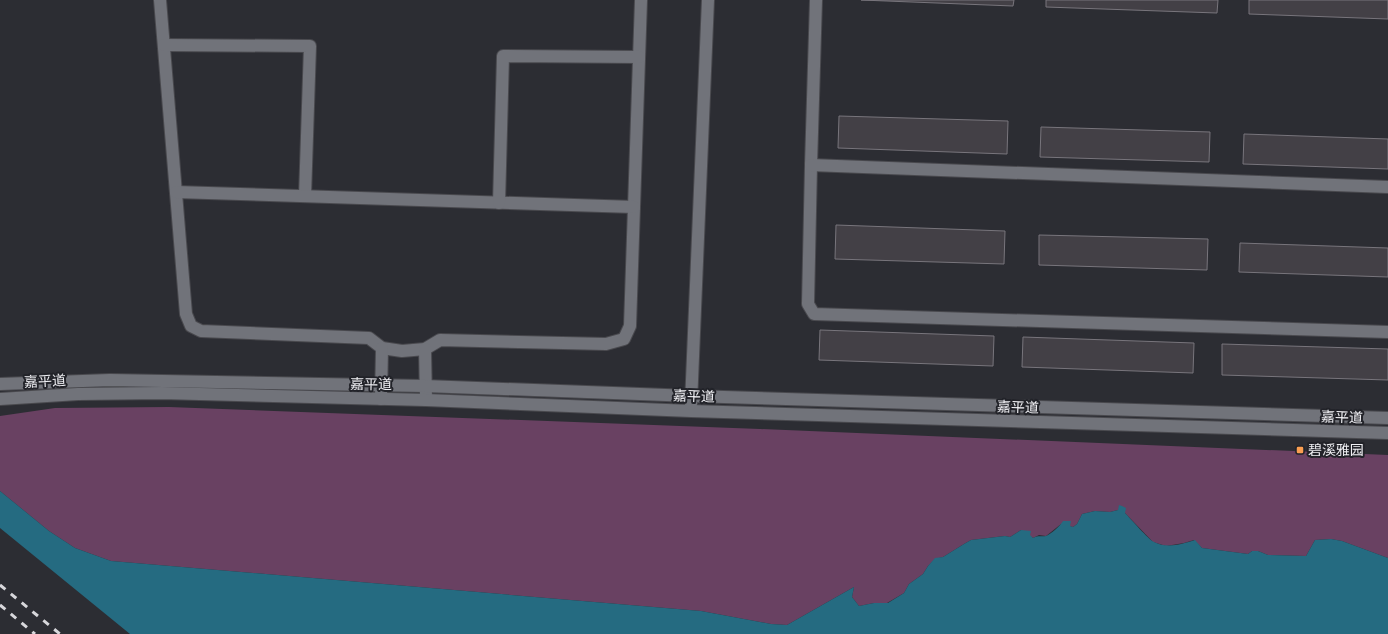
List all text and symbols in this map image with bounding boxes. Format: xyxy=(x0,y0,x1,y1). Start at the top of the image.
street label: 嘉平道 xyxy=(24,371,66,391)
street label: 嘉平道 xyxy=(350,375,392,393)
street label: 嘉平道 xyxy=(673,386,715,406)
street label: 嘉平道 xyxy=(997,397,1039,417)
street label: 嘉平道 xyxy=(1321,407,1363,427)
place label: 碧溪雅园 xyxy=(1308,441,1364,459)
marker: 碧溪雅园 xyxy=(1295,445,1305,455)

